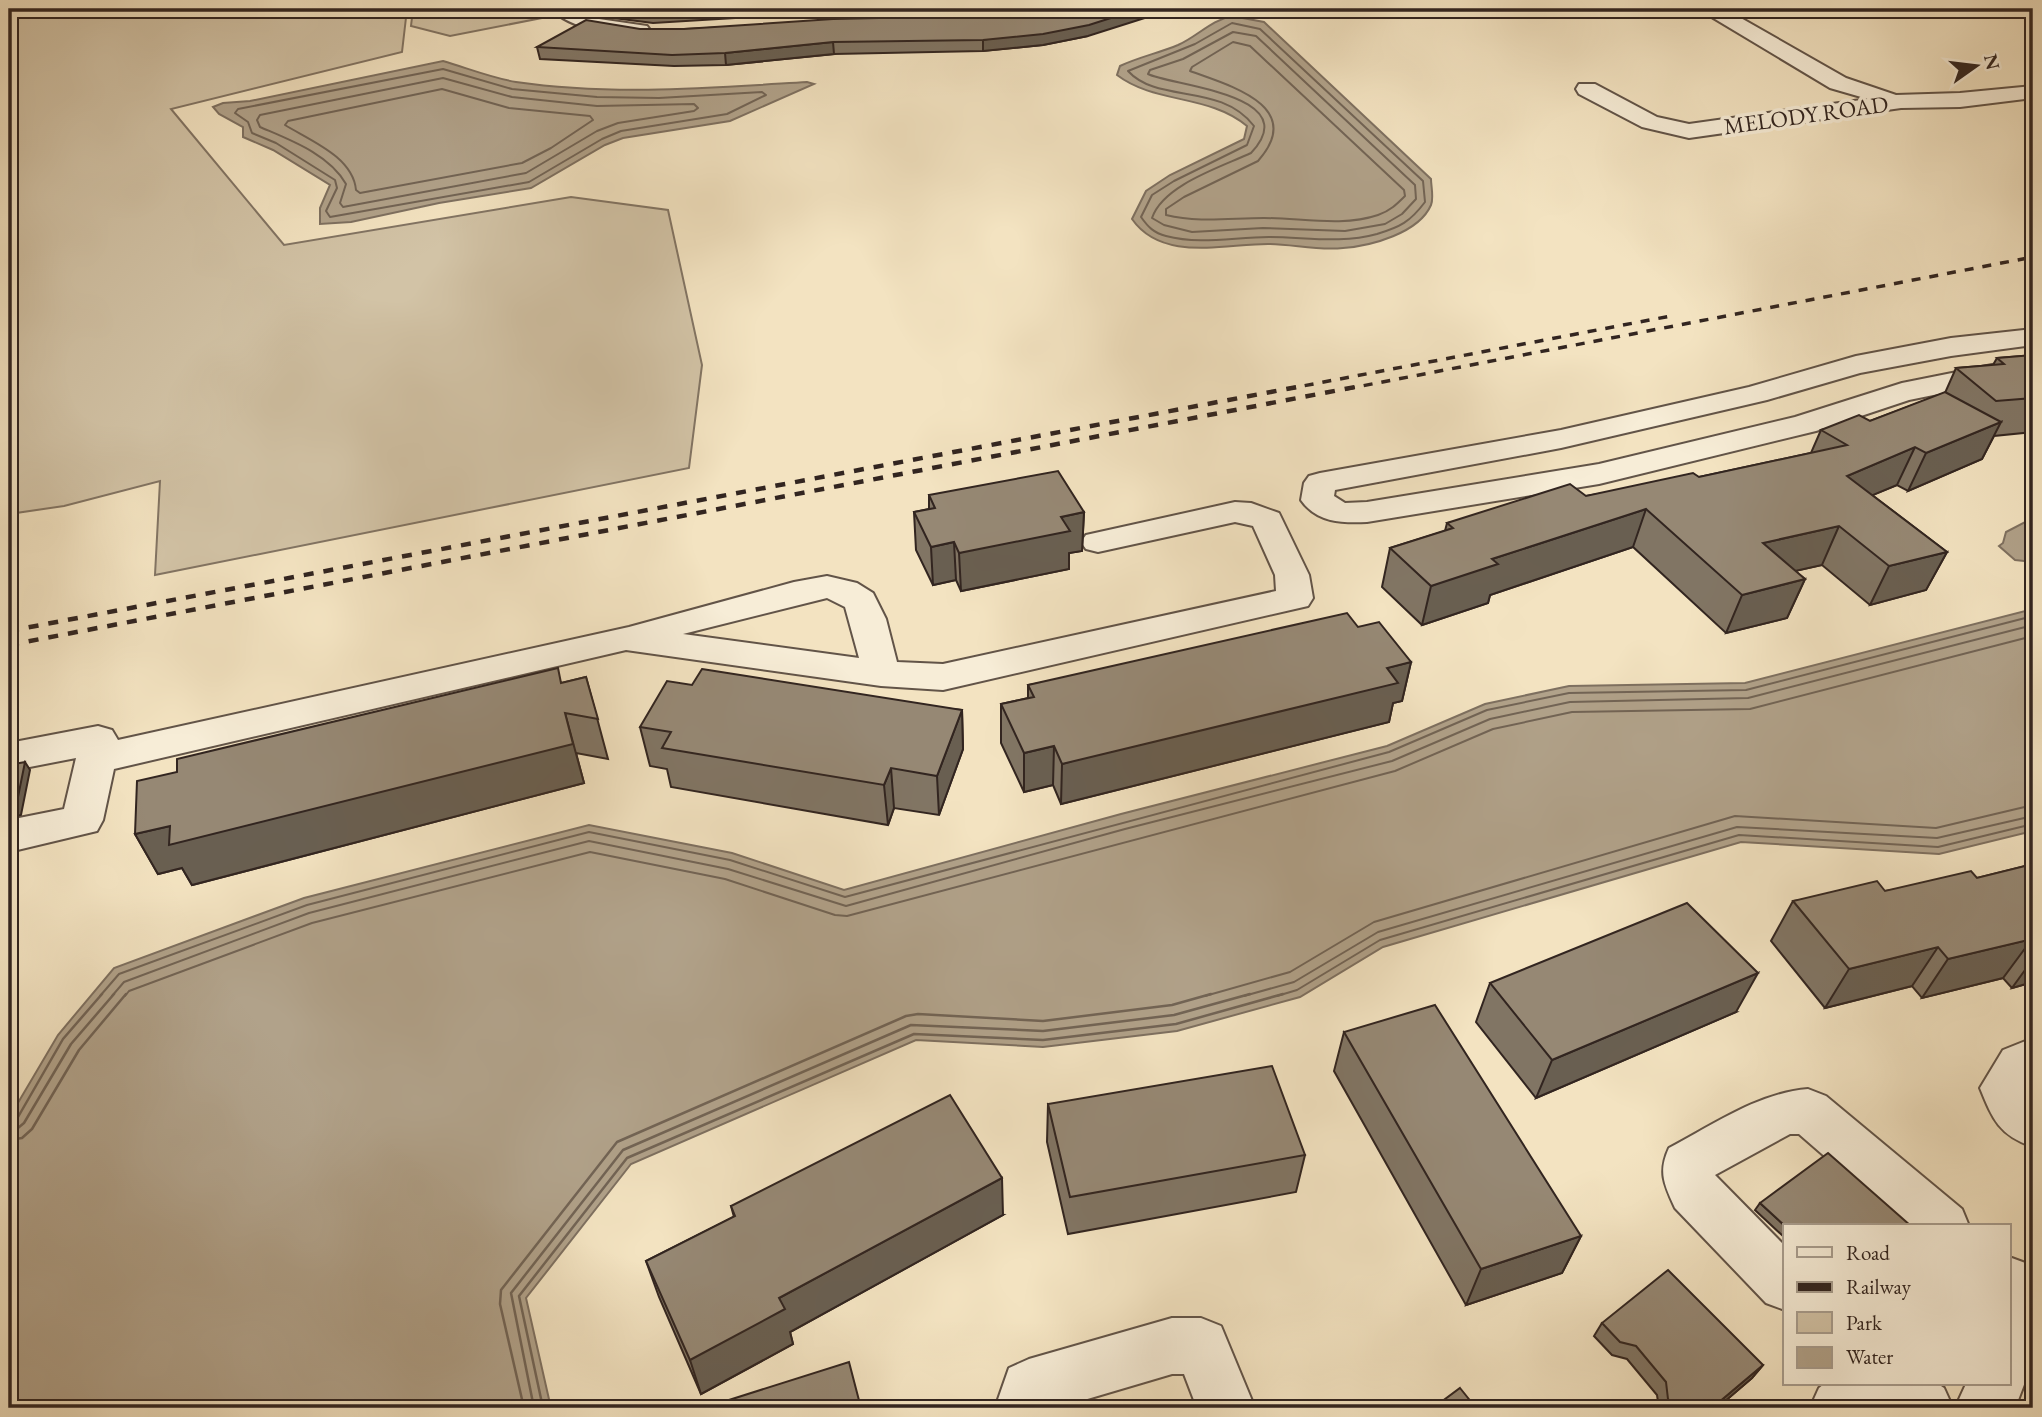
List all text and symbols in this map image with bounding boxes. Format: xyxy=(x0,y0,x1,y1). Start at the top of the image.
north arrow xyxy=(1940,32,2010,102)
text: N xyxy=(1978,52,2006,73)
street label: MELODY ROAD xyxy=(1722,89,1890,141)
legend xyxy=(1783,1224,2010,1386)
text: Road xyxy=(1846,1239,1890,1266)
text: Railway xyxy=(1846,1273,1912,1300)
text: Park xyxy=(1846,1309,1883,1336)
text: Water xyxy=(1846,1343,1893,1370)

